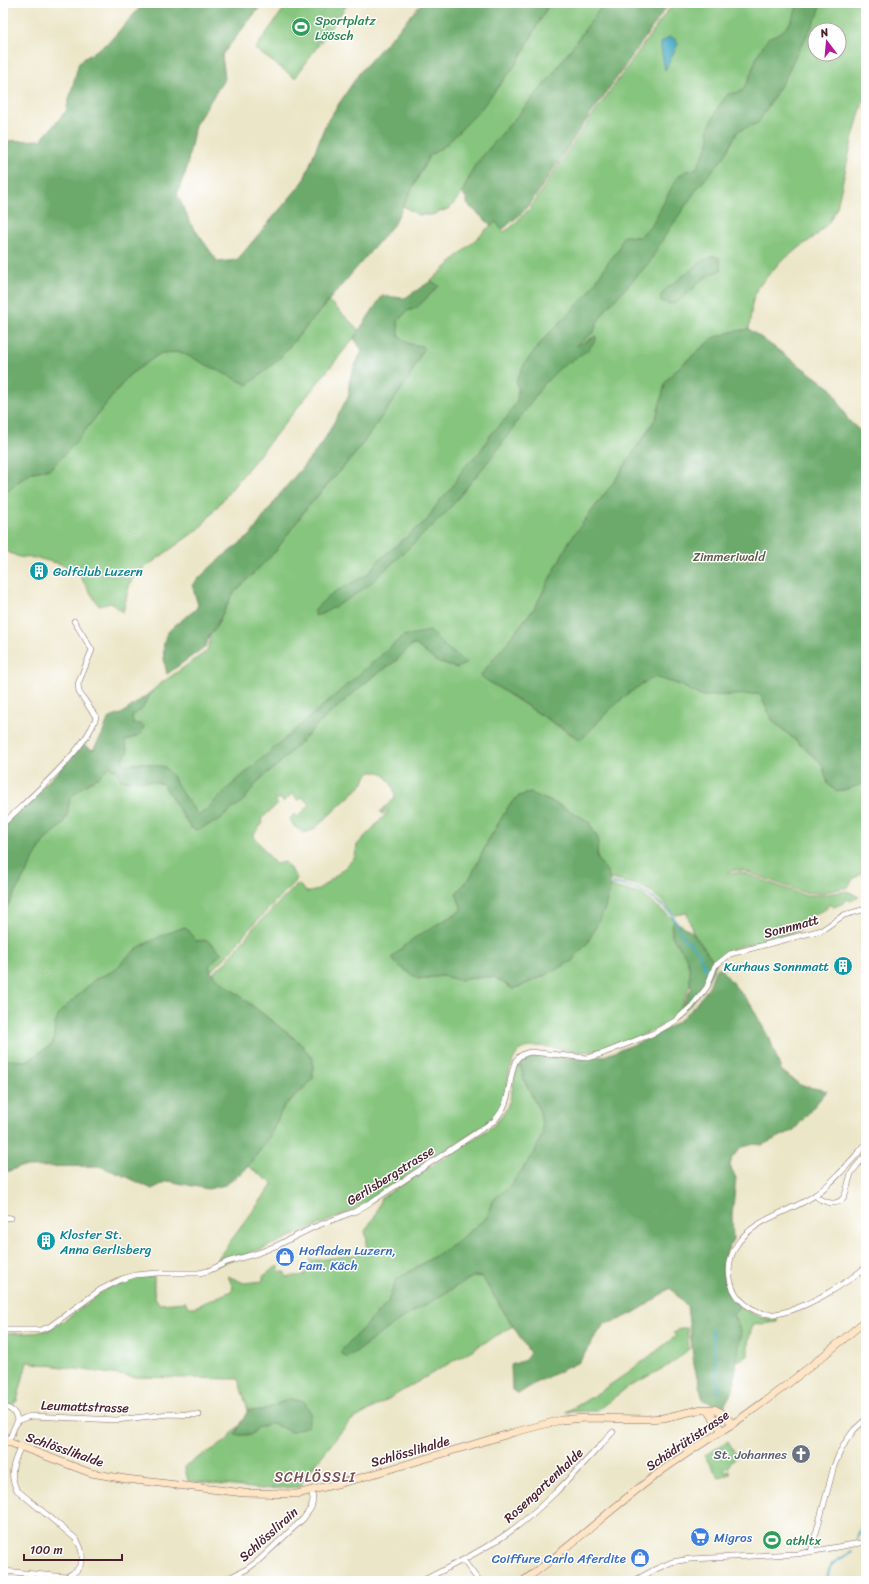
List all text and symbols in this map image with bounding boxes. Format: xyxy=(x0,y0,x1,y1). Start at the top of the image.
place label: Sportplatz Löösch xyxy=(315,9,377,47)
sports icon: Sportplatz Löösch xyxy=(290,16,312,38)
north arrow xyxy=(807,22,847,62)
text: N xyxy=(817,23,831,43)
park label: Zimmeriwald xyxy=(693,545,766,568)
building icon: Golfclub Luzern xyxy=(28,560,50,582)
place label: Golfclub Luzern xyxy=(53,560,143,583)
street label: Sonnmatt xyxy=(761,908,821,945)
place label: Kurhaus Sonnmatt xyxy=(724,955,829,978)
building icon: Kurhaus Sonnmatt xyxy=(832,955,854,977)
street label: Gerlisbergstrasse xyxy=(342,1139,439,1212)
place label: Kloster St. Anna Gerlisberg xyxy=(59,1223,152,1261)
building icon: Kloster St. Anna Gerlisberg xyxy=(35,1230,57,1252)
place label: Hofladen Luzern, Fam. Käch xyxy=(299,1239,396,1277)
shop icon: Hofladen Luzern, Fam. Käch xyxy=(274,1246,296,1268)
street label: Leumattstrasse xyxy=(41,1393,130,1420)
street label: Schädrütistrasse xyxy=(641,1404,734,1477)
street label: Schlösslihalde xyxy=(23,1425,107,1474)
street label: Schlösslihalde xyxy=(368,1429,452,1474)
street label: Rosengartenhalde xyxy=(498,1442,589,1529)
place label: St. Johannes xyxy=(713,1443,787,1466)
church icon: St. Johannes xyxy=(790,1443,812,1465)
district label: SCHLÖSSLI xyxy=(274,1465,356,1490)
street label: Schlösslirain xyxy=(233,1501,303,1568)
supermarket icon: Migros xyxy=(689,1526,711,1548)
place label: Migros xyxy=(714,1526,753,1549)
sports icon: athltx xyxy=(761,1529,783,1551)
place label: athltx xyxy=(786,1529,821,1552)
scale bar xyxy=(24,1536,122,1562)
text: 100 m xyxy=(30,1539,63,1561)
place label: Coiffure Carlo Aferdite xyxy=(492,1547,626,1570)
shop icon: Coiffure Carlo Aferdite xyxy=(629,1547,651,1569)

